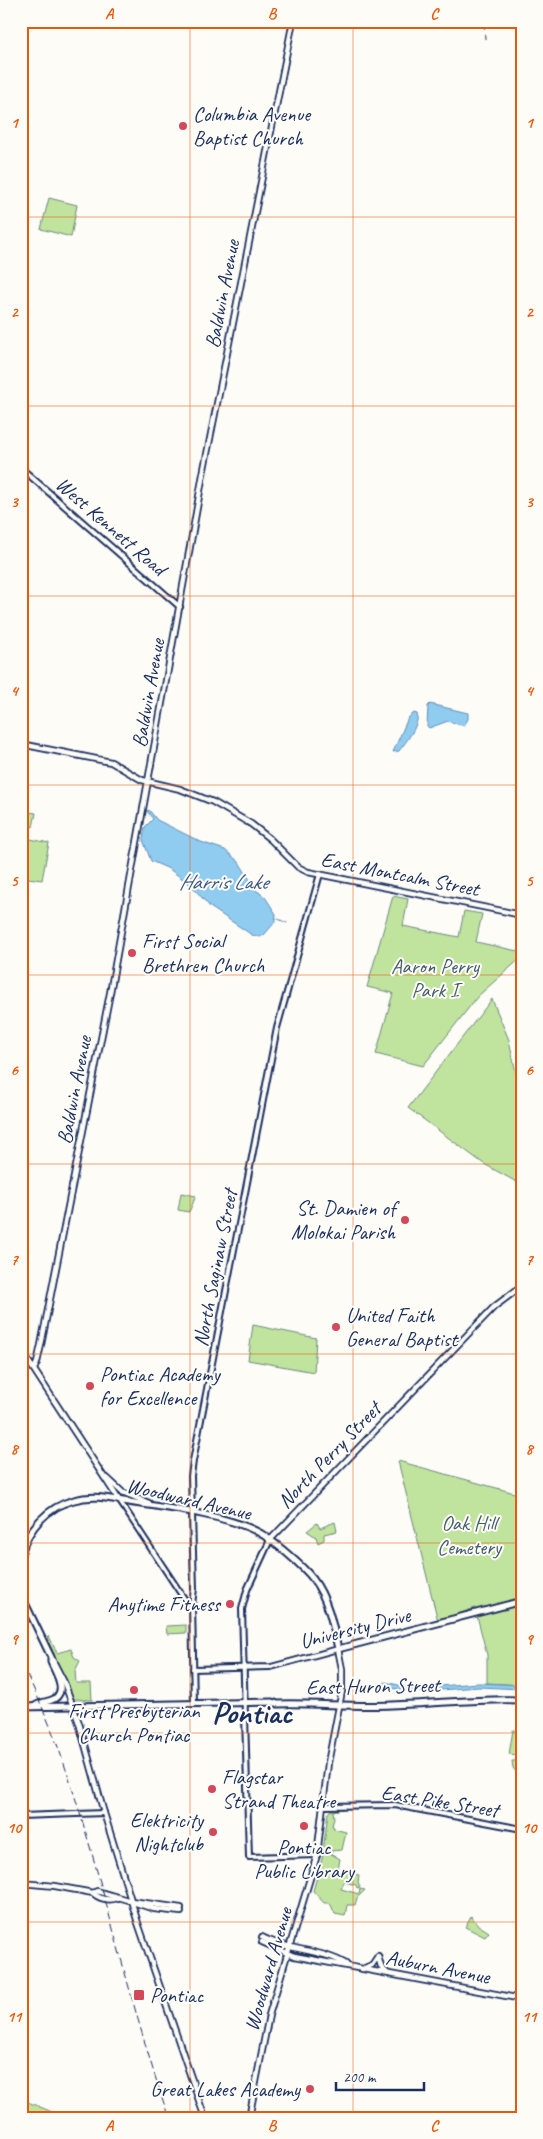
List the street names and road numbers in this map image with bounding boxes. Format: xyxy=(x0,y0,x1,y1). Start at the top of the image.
street label: Baldwin Avenue xyxy=(199,237,245,350)
street label: West Kennett Road xyxy=(50,471,174,583)
street label: Baldwin Avenue xyxy=(126,636,171,749)
street label: East Montcalm Street xyxy=(319,846,483,902)
street label: Baldwin Avenue xyxy=(51,1033,97,1146)
street label: North Saginaw Street xyxy=(187,1184,244,1349)
street label: North Perry Street xyxy=(272,1394,388,1514)
street label: Woodward Avenue xyxy=(124,1472,255,1526)
street label: University Drive xyxy=(297,1601,414,1654)
street label: East Huron Street xyxy=(306,1672,442,1700)
street label: East Pike Street xyxy=(380,1779,503,1824)
street label: Woodward Avenue xyxy=(238,1903,298,2034)
street label: Auburn Avenue xyxy=(384,1944,493,1990)

